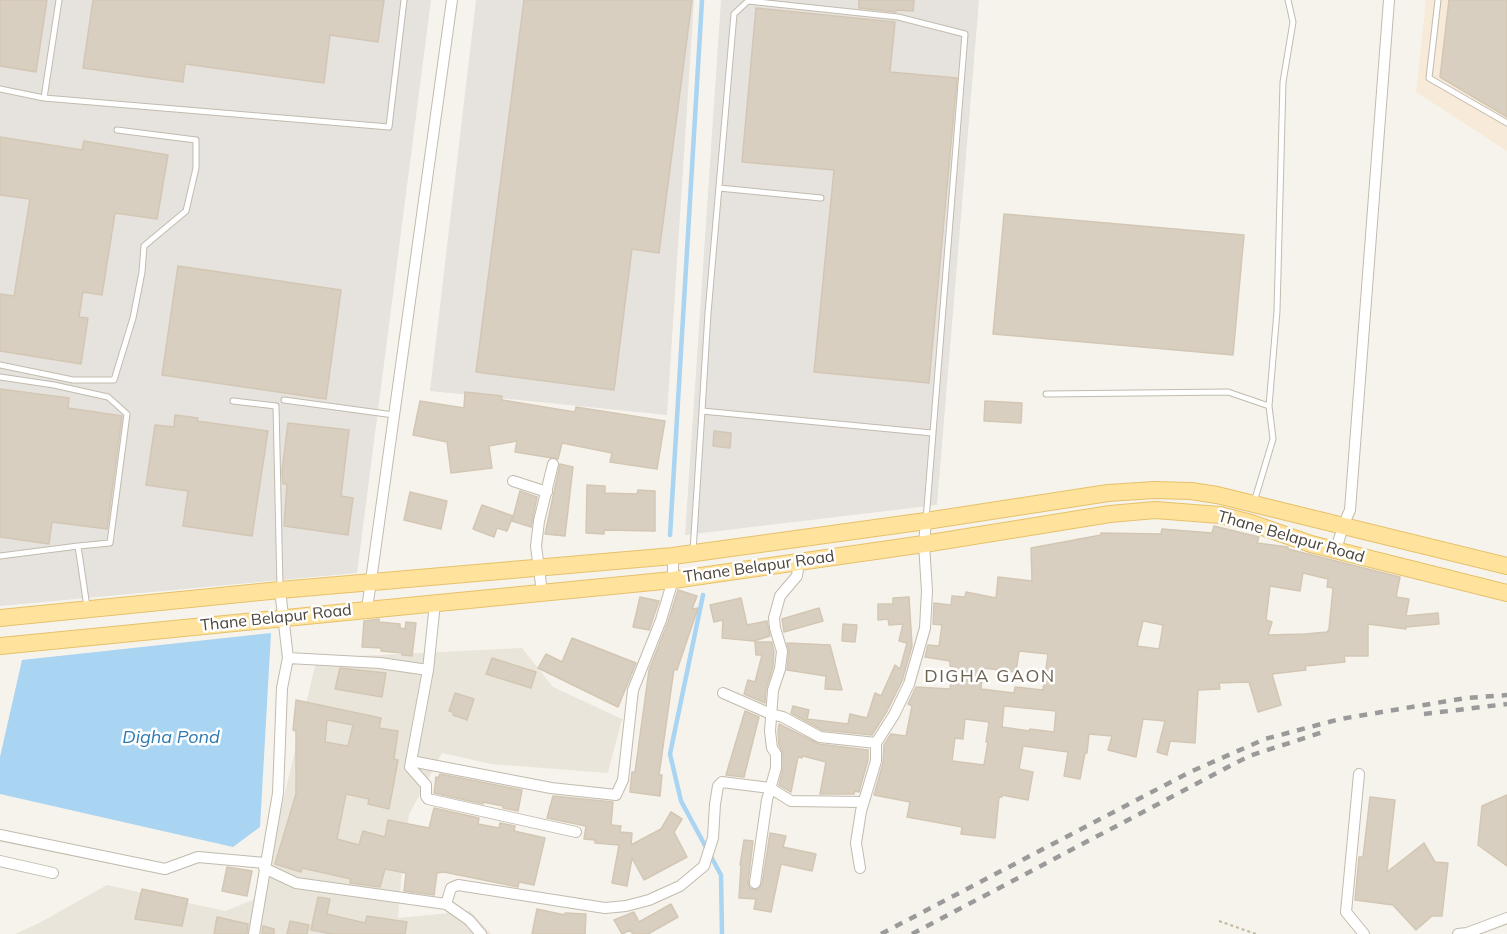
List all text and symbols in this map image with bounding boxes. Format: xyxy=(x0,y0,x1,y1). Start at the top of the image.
street label: Thane Belapur Road xyxy=(1215,507,1367,567)
street label: Thane Belapur Road xyxy=(682,547,836,587)
street label: Thane Belapur Road xyxy=(199,601,353,635)
district label: DIGHA GAON xyxy=(924,666,1056,688)
water label: Digha Pond xyxy=(122,727,220,749)

